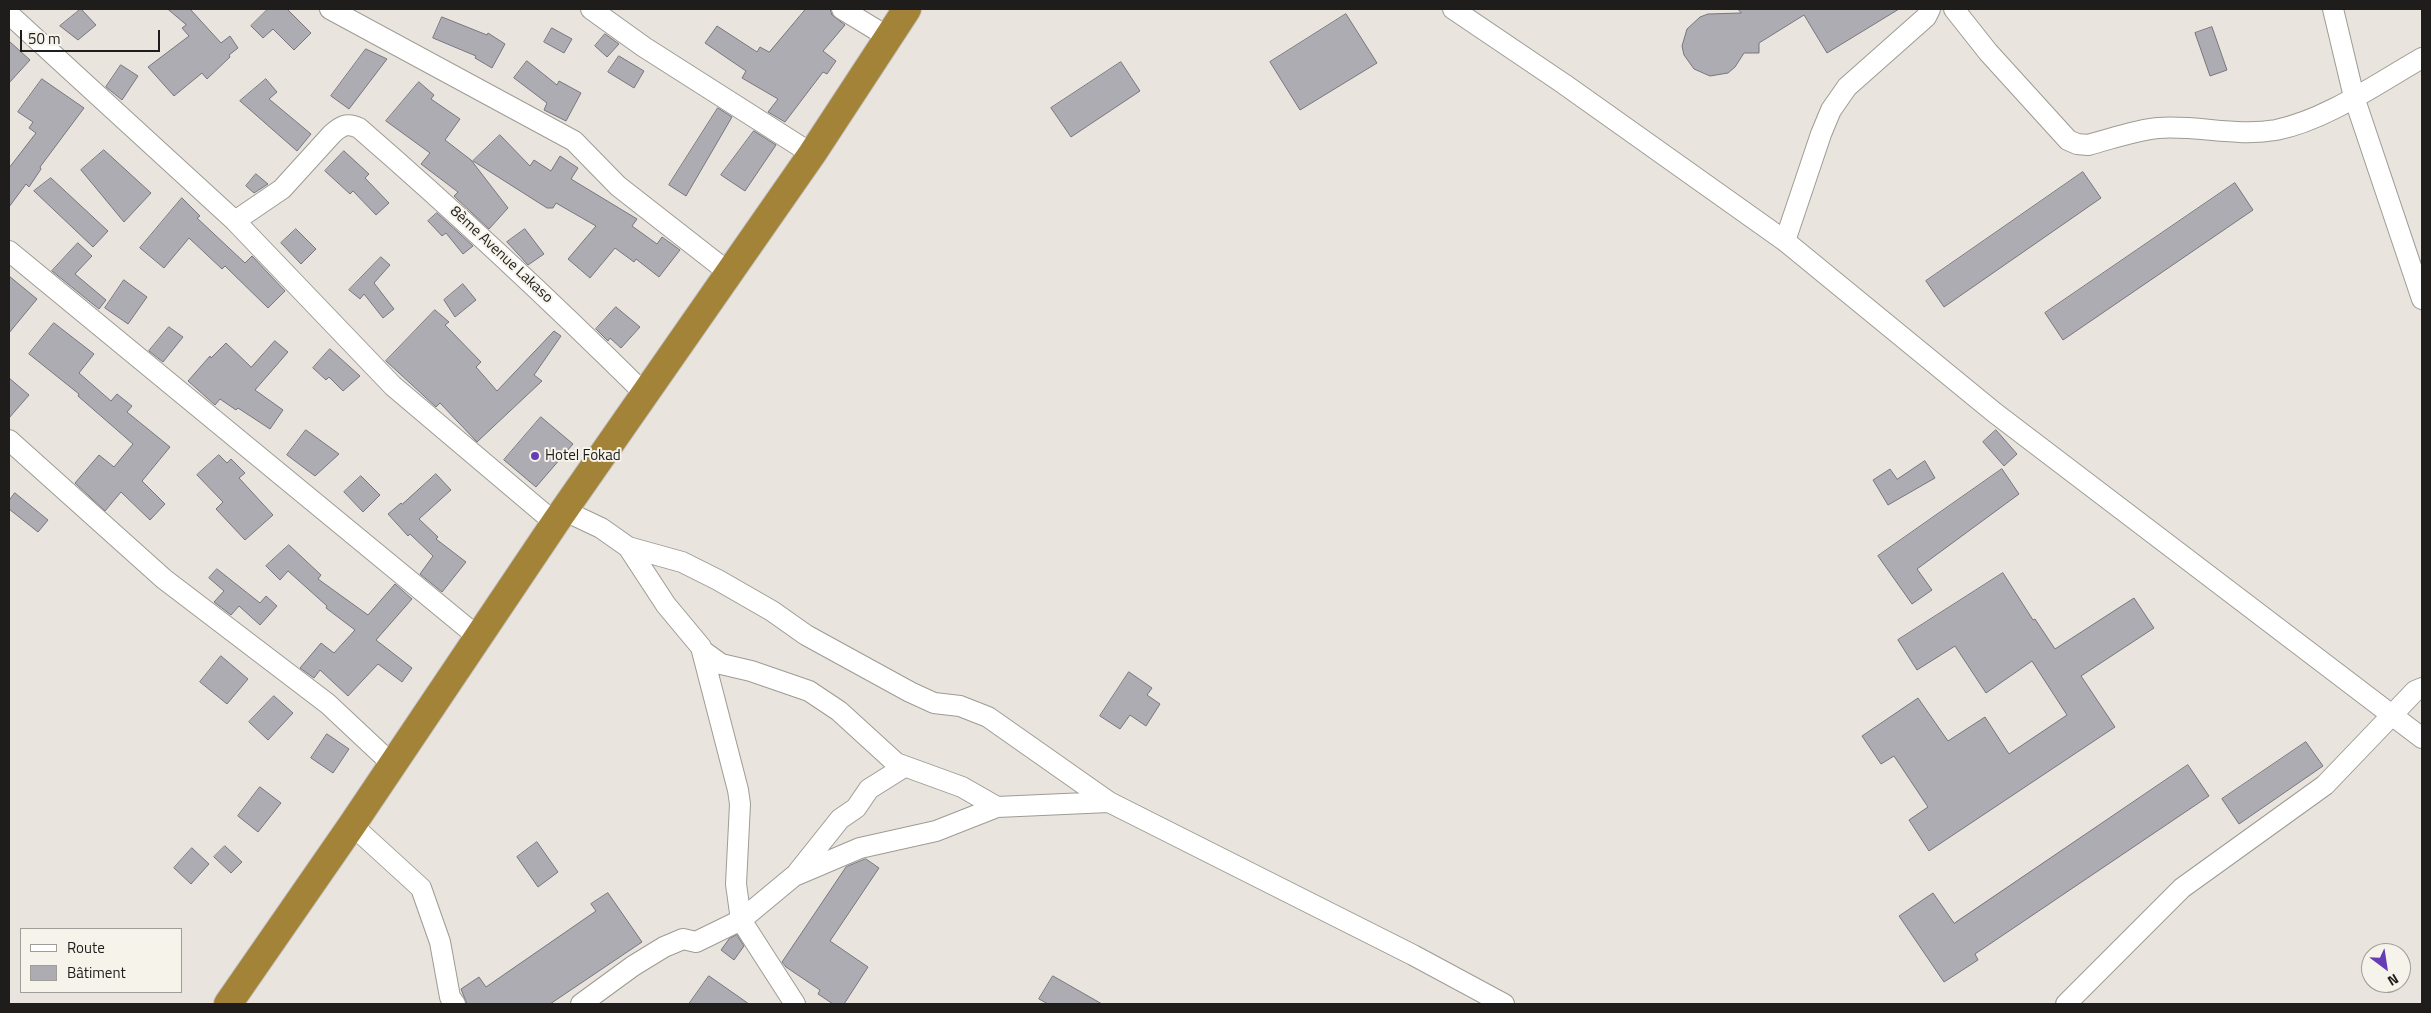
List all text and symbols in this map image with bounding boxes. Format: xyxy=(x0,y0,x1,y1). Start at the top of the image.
scale bar xyxy=(22,20,162,52)
text: 50 m xyxy=(28,27,61,50)
street label: 8ème Avenue Lakaso xyxy=(446,203,556,307)
place label: Hotel Fokad xyxy=(545,447,621,465)
marker: Hotel Fokad xyxy=(529,450,541,462)
legend xyxy=(20,928,182,993)
text: Route xyxy=(67,936,105,959)
north arrow xyxy=(2361,943,2411,993)
text: Bâtiment xyxy=(67,961,126,984)
text: N xyxy=(2384,969,2403,992)

